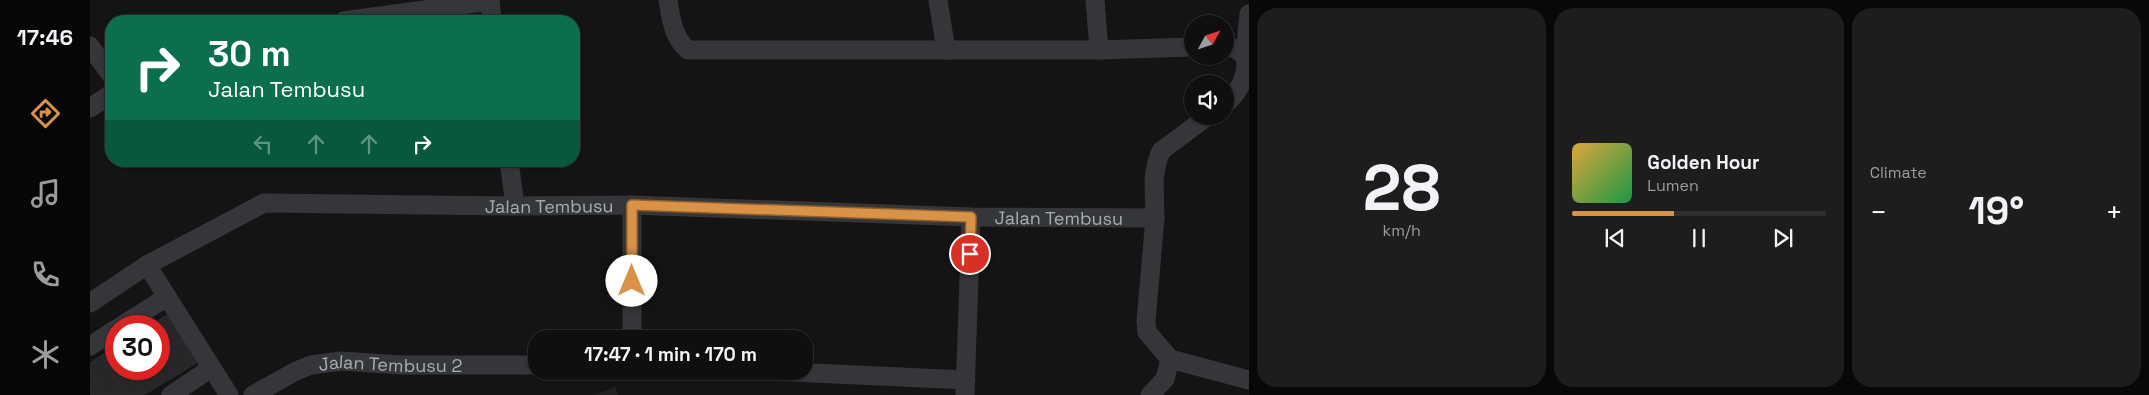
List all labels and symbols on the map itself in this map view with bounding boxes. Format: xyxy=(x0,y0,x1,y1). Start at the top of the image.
north arrow xyxy=(1184,15,1234,65)
street label: Jalan Tembusu xyxy=(485,194,613,218)
street label: Jalan Tembusu xyxy=(994,206,1123,229)
pin xyxy=(949,233,991,275)
position arrow xyxy=(605,254,657,306)
speed limit sign: 30 xyxy=(105,315,170,380)
street label: Jalan Tembusu 2 xyxy=(317,349,462,377)

